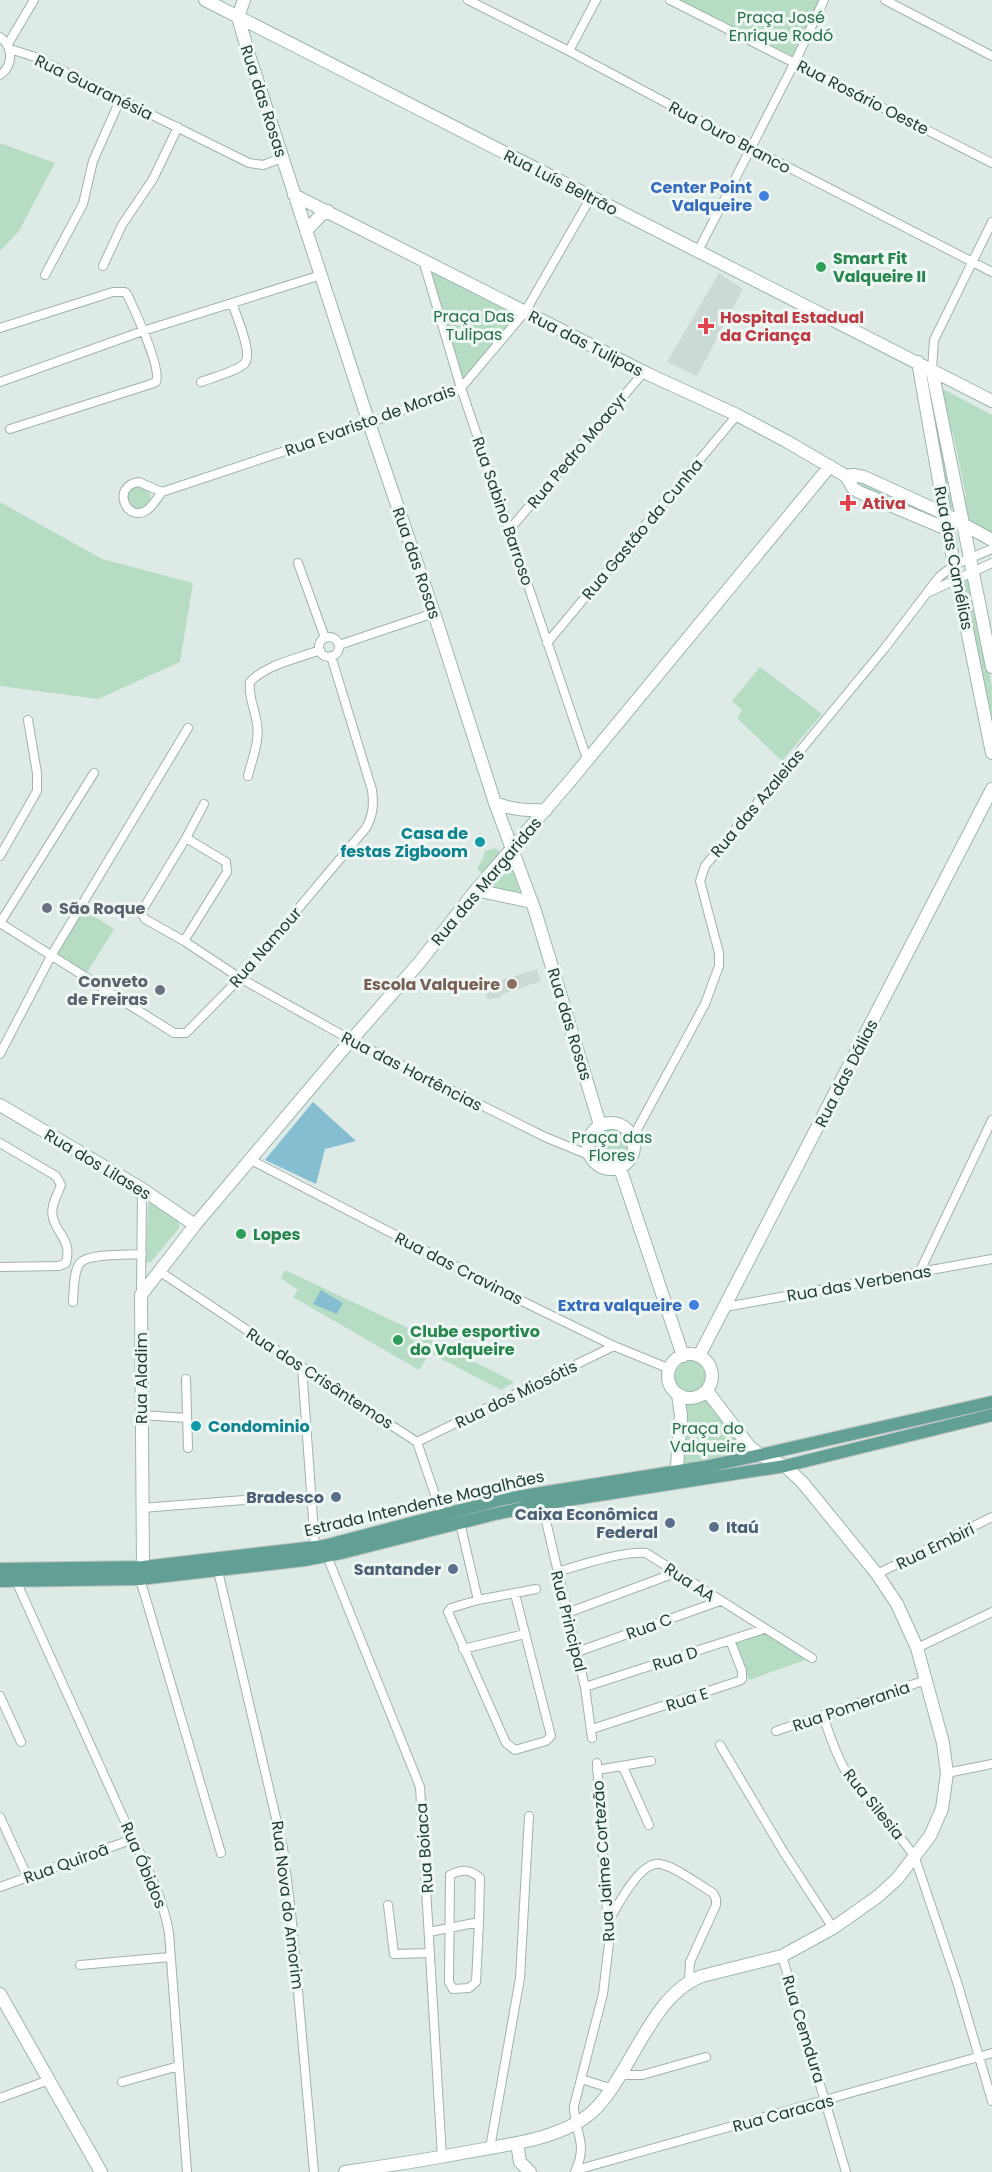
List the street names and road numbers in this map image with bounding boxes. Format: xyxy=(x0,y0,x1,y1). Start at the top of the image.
street label: Rua das Rosas xyxy=(235,42,293,160)
street label: Rua Guaranésia xyxy=(31,49,157,126)
street label: Rua Rosário Oeste xyxy=(793,54,933,141)
street label: Rua Ouro Branco xyxy=(665,96,795,179)
street label: Rua Luís Beltrão xyxy=(500,144,622,221)
street label: Rua das Tulipas xyxy=(524,305,647,382)
street label: Rua Evaristo de Morais xyxy=(282,379,459,462)
street label: Rua Pedro Moacyr xyxy=(522,387,633,513)
street label: Rua Sabino Barroso xyxy=(466,434,539,589)
street label: Rua Gastão da Cunha xyxy=(576,454,708,605)
street label: Rua das Camélias xyxy=(928,484,979,632)
street label: Rua das Rosas xyxy=(387,504,446,622)
street label: Rua das Azaleias xyxy=(705,744,810,862)
street label: Rua das Margaridas xyxy=(426,812,547,951)
street label: Rua Namour xyxy=(224,902,307,993)
street label: Rua das Rosas xyxy=(541,965,598,1083)
street label: Rua das Dálias xyxy=(809,1015,884,1131)
street label: Rua das Hortências xyxy=(337,1026,486,1117)
street label: Rua dos Lilases xyxy=(40,1123,156,1205)
street label: Rua das Cravinas xyxy=(391,1226,527,1311)
street label: Rua das Verbenas xyxy=(785,1259,933,1308)
street label: Rua dos Crisântemos xyxy=(242,1322,398,1435)
street label: Rua Aladim xyxy=(130,1332,153,1424)
street label: Rua dos Miosótis xyxy=(451,1355,581,1434)
street label: Estrada Intendente Magalhães xyxy=(302,1465,546,1542)
street label: Rua Embiri xyxy=(892,1518,978,1575)
street label: Rua AA xyxy=(660,1557,720,1608)
street label: Rua Principal xyxy=(545,1568,592,1674)
street label: Rua C xyxy=(623,1608,675,1645)
street label: Rua D xyxy=(650,1640,701,1677)
street label: Rua Pomerania xyxy=(789,1676,913,1737)
street label: Rua E xyxy=(663,1682,711,1717)
street label: Rua Silesia xyxy=(838,1764,909,1845)
street label: Rua Jaime Cortezão xyxy=(586,1780,621,1942)
street label: Rua Boiaca xyxy=(410,1802,439,1894)
street label: Rua Óbidos xyxy=(115,1818,172,1912)
street label: Rua Nova do Amorim xyxy=(266,1819,309,1991)
street label: Rua Quiroã xyxy=(20,1837,112,1889)
street label: Rua Cemdura xyxy=(776,1972,831,2086)
street label: Rua Caracas xyxy=(730,2089,836,2138)

